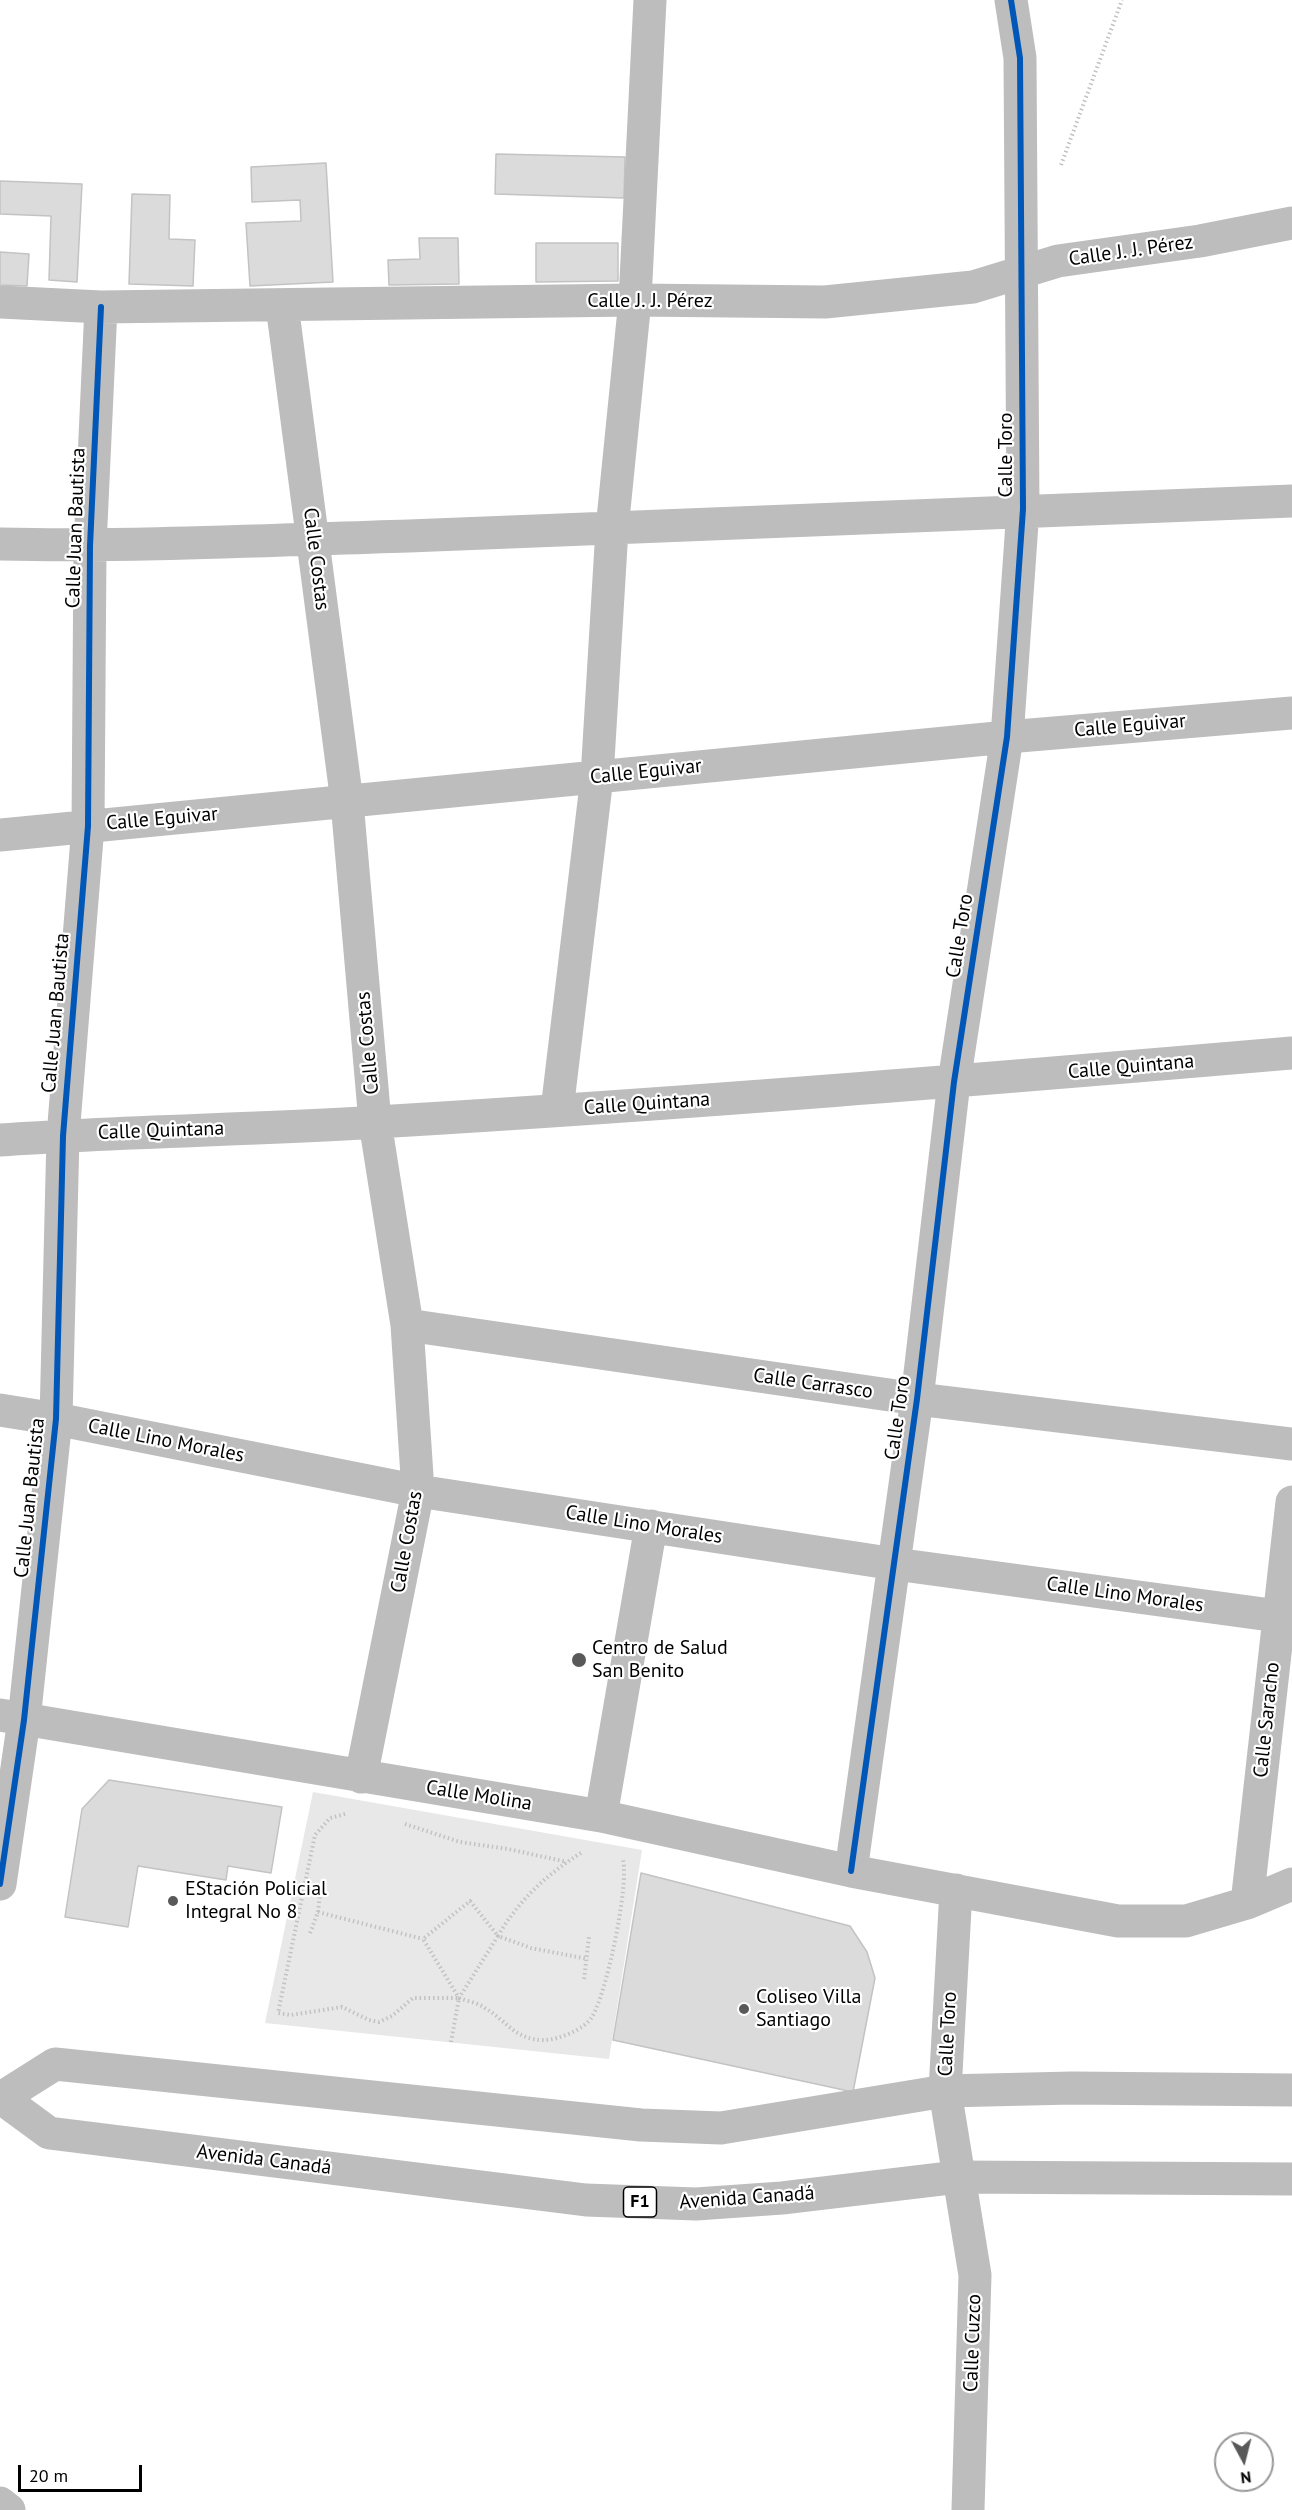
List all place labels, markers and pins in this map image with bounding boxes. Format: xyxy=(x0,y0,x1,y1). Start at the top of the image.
place label: Centro de Salud San Benito xyxy=(592,1636,728,1683)
marker: Centro de Salud San Benito xyxy=(570,1651,588,1669)
place label: EStación Policial Integral No 8 xyxy=(185,1877,327,1924)
marker: EStación Policial Integral No 8 xyxy=(166,1894,180,1908)
place label: Coliseo Villa Santiago xyxy=(756,1985,861,2032)
marker: Coliseo Villa Santiago xyxy=(737,2002,751,2016)

